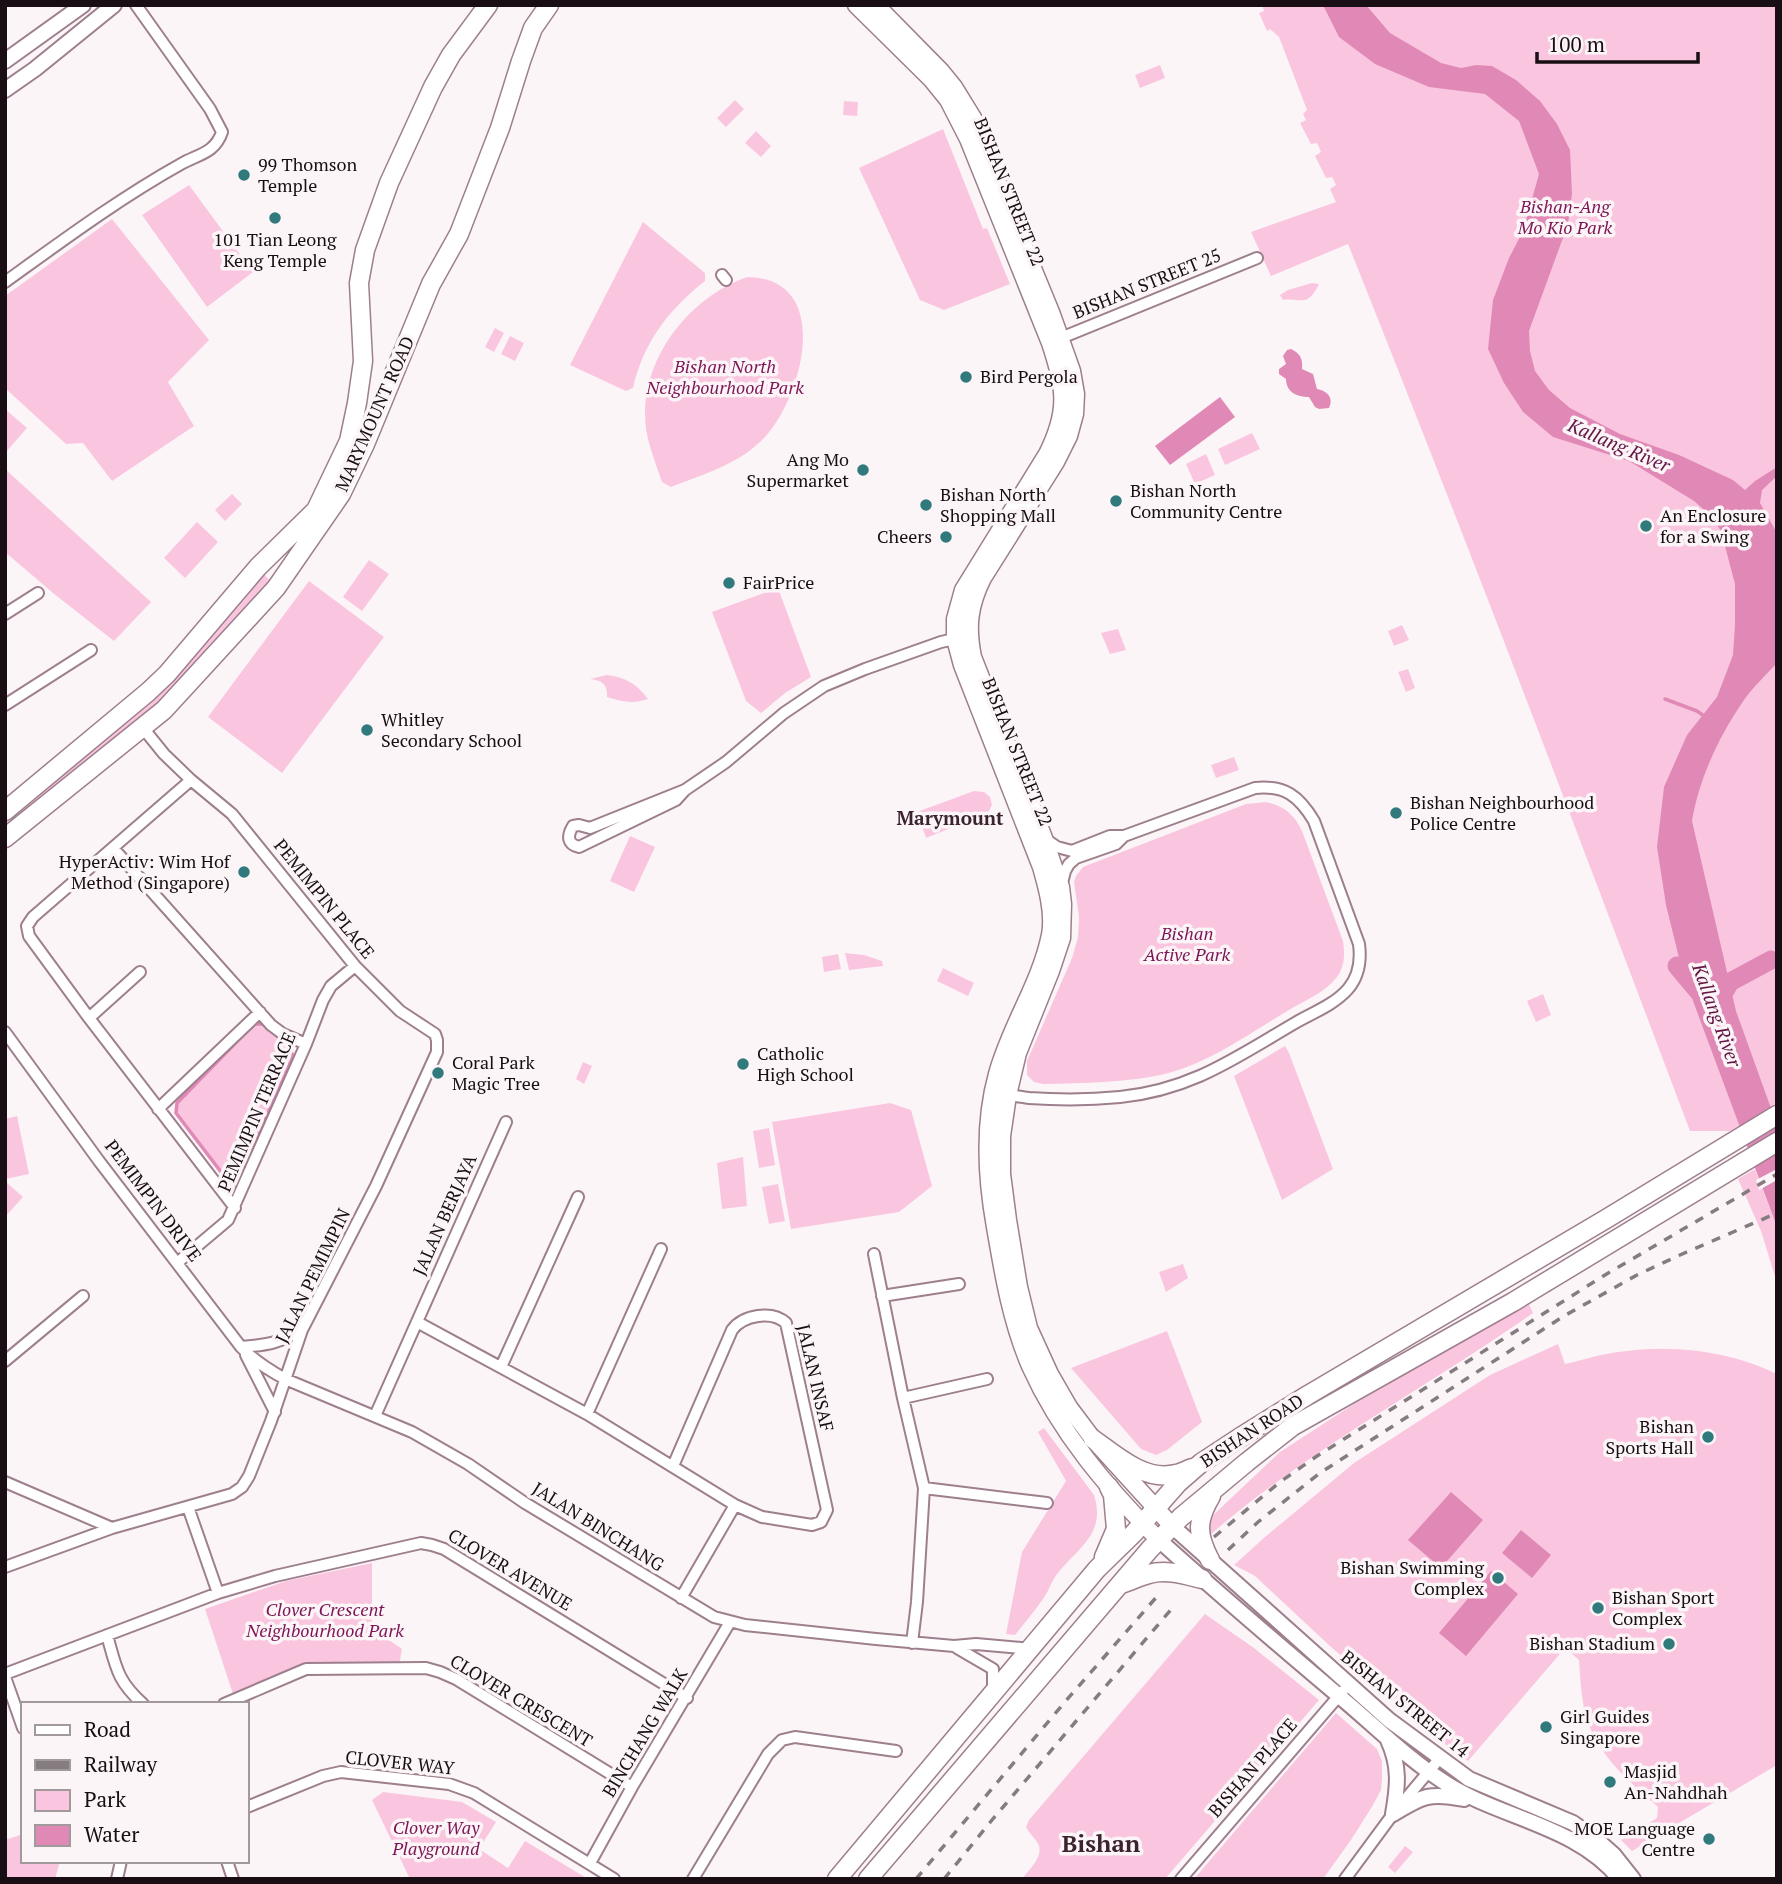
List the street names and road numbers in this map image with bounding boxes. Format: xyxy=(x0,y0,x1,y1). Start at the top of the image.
street label: BISHAN STREET 22 xyxy=(969,114,1051,269)
street label: BISHAN STREET 25 xyxy=(1069,242,1224,324)
street label: MARYMOUNT ROAD xyxy=(329,332,419,495)
street label: BISHAN STREET 22 xyxy=(977,674,1059,829)
street label: PEMIMPIN PLACE xyxy=(269,834,380,963)
street label: PEMIMPIN TERRACE xyxy=(212,1028,301,1195)
street label: PEMIMPIN DRIVE xyxy=(100,1135,208,1266)
street label: JALAN BERJAYA xyxy=(407,1150,482,1279)
street label: JALAN PEMIMPIN xyxy=(269,1204,355,1347)
street label: JALAN INSAF xyxy=(792,1322,840,1434)
street label: BISHAN ROAD xyxy=(1195,1388,1308,1472)
street label: JALAN BINCHANG xyxy=(528,1476,670,1577)
street label: CLOVER AVENUE xyxy=(444,1523,577,1616)
street label: BISHAN STREET 14 xyxy=(1337,1644,1475,1762)
street label: CLOVER CRESCENT xyxy=(446,1648,597,1752)
street label: BINCHANG WALK xyxy=(596,1663,692,1801)
street label: BISHAN PLACE xyxy=(1203,1713,1302,1822)
street label: CLOVER WAY xyxy=(344,1744,456,1780)

